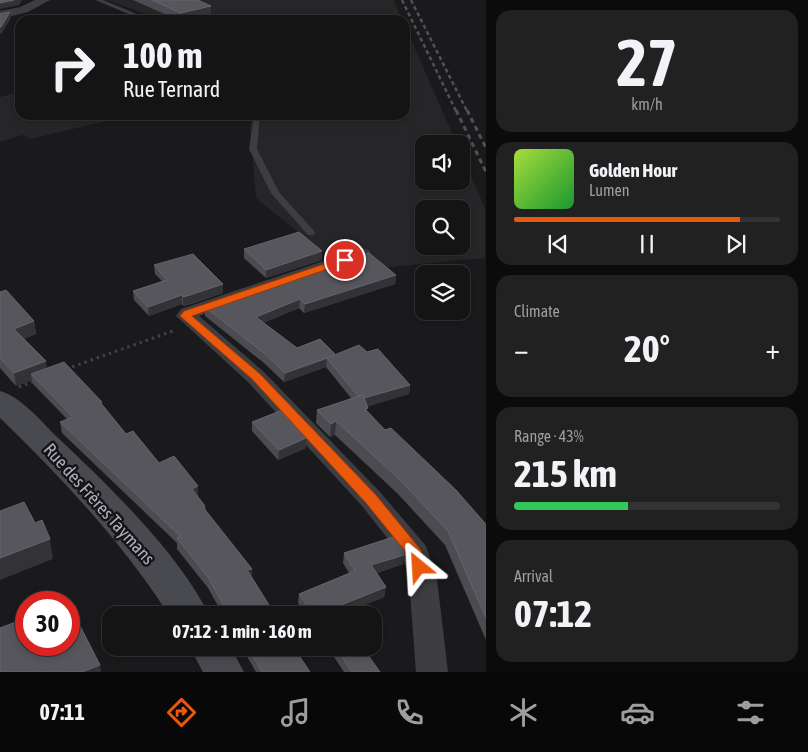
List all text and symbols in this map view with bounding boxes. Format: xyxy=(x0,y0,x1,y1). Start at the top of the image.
text: 27 xyxy=(616,25,678,100)
icon: right xyxy=(40,35,105,100)
text: 100 m xyxy=(123,35,202,75)
text: Rue Ternard xyxy=(123,76,220,102)
text: km/h xyxy=(631,95,663,113)
map controls xyxy=(415,135,470,320)
button: sound xyxy=(415,135,470,190)
text: Golden Hour xyxy=(589,159,677,181)
text: Lumen xyxy=(589,181,629,199)
button: search xyxy=(415,200,470,255)
icon: previous xyxy=(544,230,572,258)
icon: pause xyxy=(633,230,661,258)
icon: next xyxy=(722,230,750,258)
pin xyxy=(324,239,366,281)
icon: arrive xyxy=(331,246,359,274)
button: layers xyxy=(415,265,470,320)
text: Climate xyxy=(514,302,560,320)
text: 20° xyxy=(624,327,670,370)
text: − xyxy=(514,333,529,365)
text: + xyxy=(765,333,780,365)
text: Range · 43% xyxy=(514,427,584,445)
street label: Rue des Frères Taymans xyxy=(40,439,159,568)
text: 215 km xyxy=(514,452,617,495)
position arrow xyxy=(392,540,444,592)
text: Arrival xyxy=(514,567,553,585)
speed limit sign: 30 xyxy=(15,591,80,656)
text: 07:12 xyxy=(514,592,592,635)
text: 07:12 · 1 min · 160 m xyxy=(172,620,312,642)
icon: directions xyxy=(164,695,199,730)
icon: music xyxy=(278,695,313,730)
icon: phone xyxy=(392,695,427,730)
icon: climate xyxy=(506,695,541,730)
icon: car xyxy=(620,695,655,730)
icon: filters xyxy=(733,695,768,730)
text: 07:11 xyxy=(39,699,85,725)

